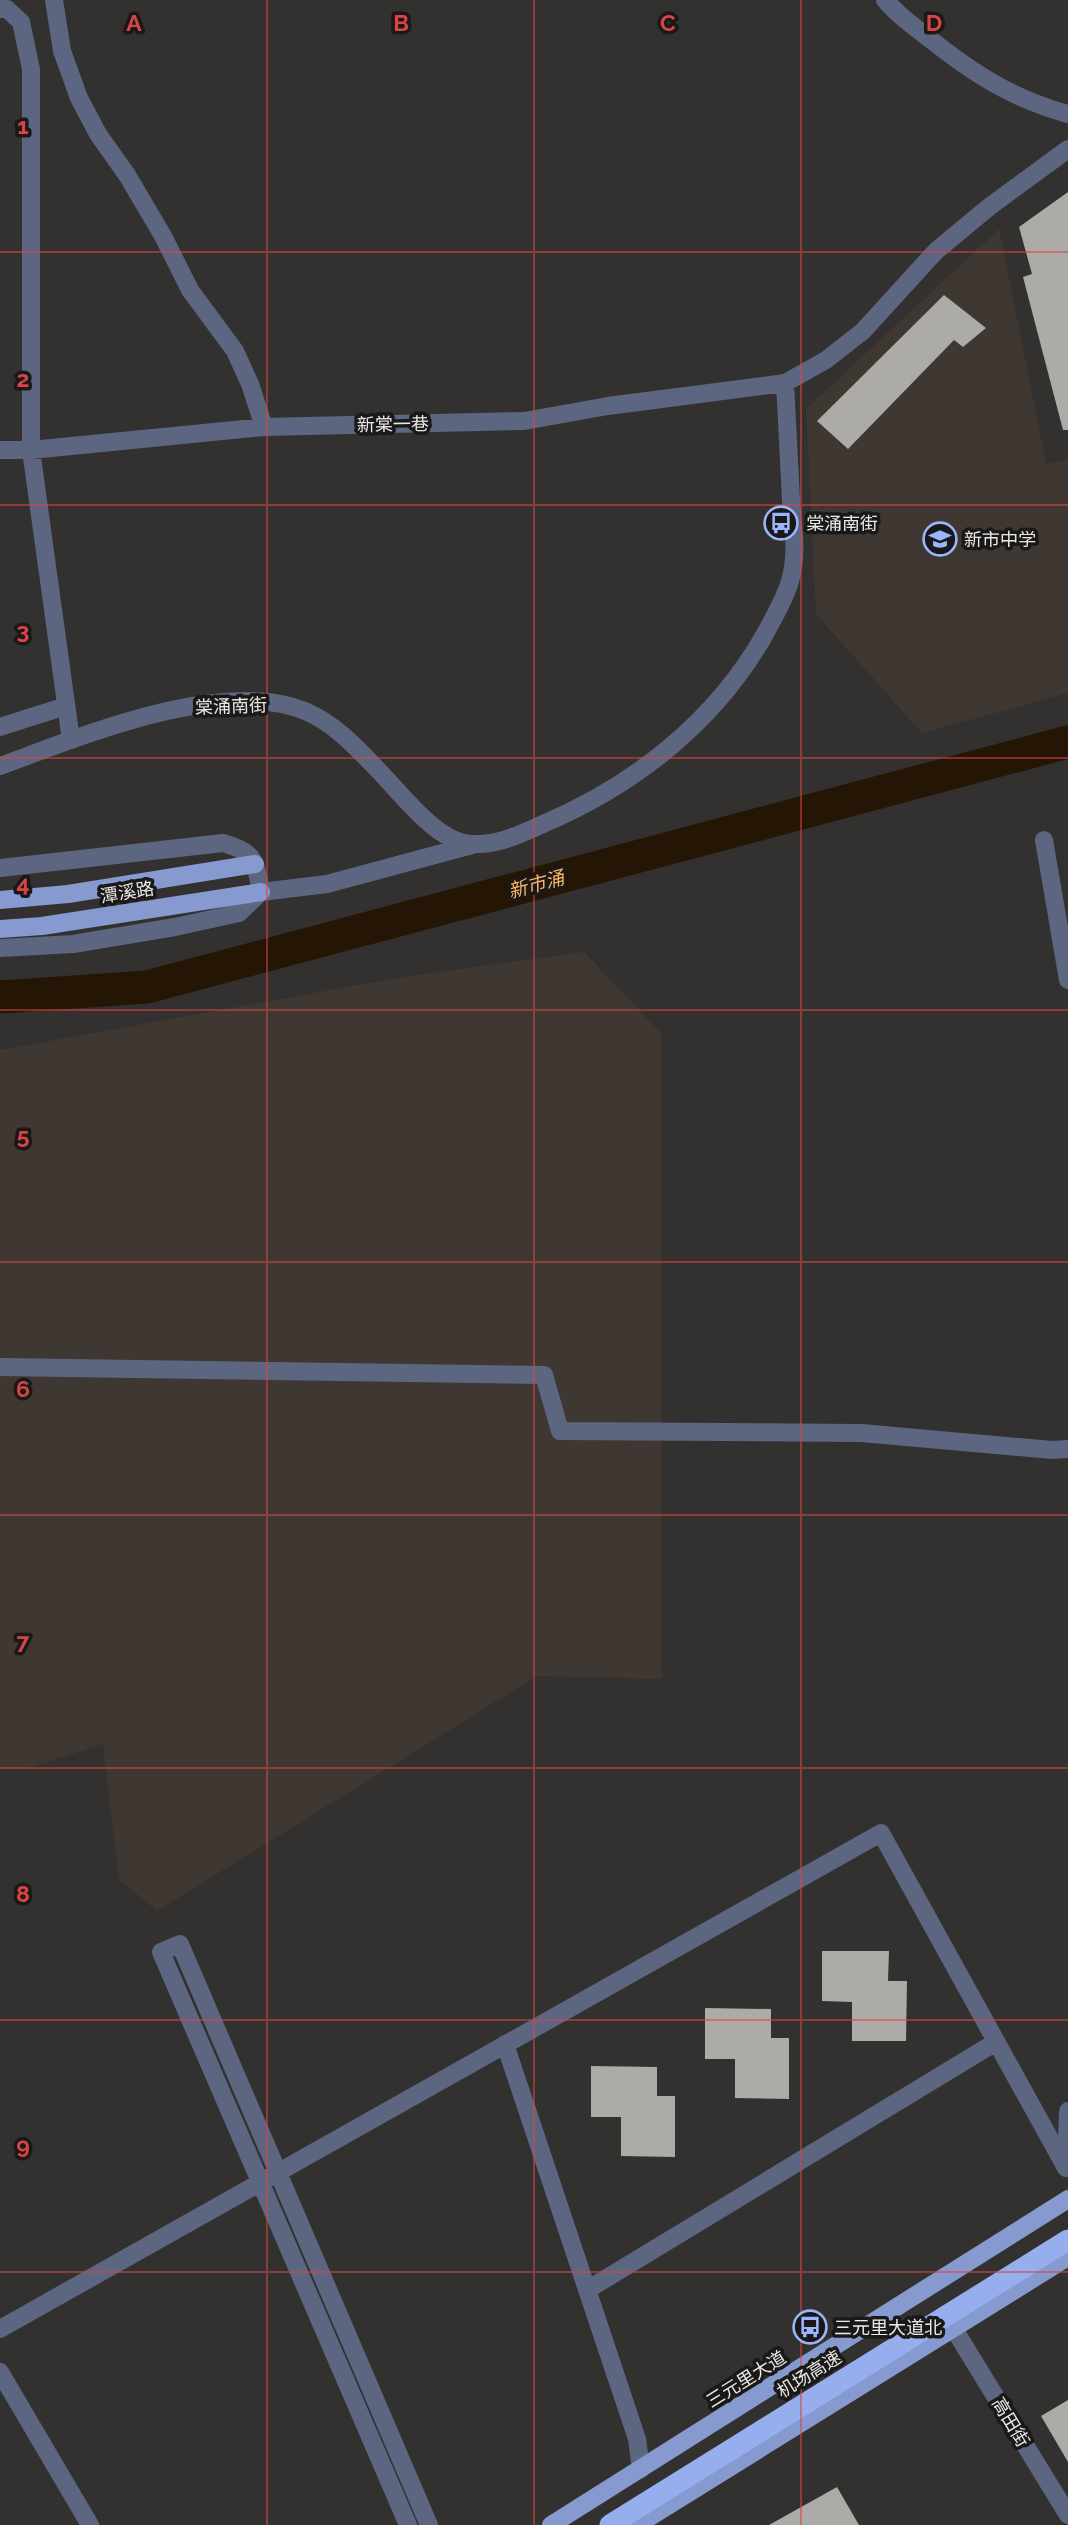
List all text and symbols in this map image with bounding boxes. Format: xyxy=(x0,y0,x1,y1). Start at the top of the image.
text: A xyxy=(126,9,142,36)
text: B xyxy=(393,9,409,36)
text: C xyxy=(660,9,676,36)
text: D xyxy=(926,9,942,36)
text: 1 xyxy=(17,112,29,139)
text: 2 xyxy=(17,365,29,392)
street label: 新棠一巷 xyxy=(357,413,429,435)
bus stop icon: 棠涌南街 xyxy=(762,504,800,542)
place label: 棠涌南街 xyxy=(806,513,878,534)
school or university icon: 新市中学 xyxy=(921,520,959,558)
place label: 新市中学 xyxy=(964,529,1036,550)
text: 3 xyxy=(17,617,29,644)
street label: 棠涌南街 xyxy=(195,694,267,718)
water label: 新市涌 xyxy=(506,865,568,902)
text: 4 xyxy=(16,870,30,897)
street label: 潭溪路 xyxy=(99,877,155,907)
text: 5 xyxy=(17,1122,30,1149)
text: 6 xyxy=(16,1375,30,1402)
text: 7 xyxy=(17,1627,30,1654)
text: 8 xyxy=(16,1880,30,1907)
text: 9 xyxy=(16,2132,30,2159)
bus stop icon: 三元里大道北 xyxy=(791,2308,829,2346)
place label: 三元里大道北 xyxy=(834,2317,942,2338)
street label: 三元里大道 xyxy=(702,2346,790,2412)
street label: 机场高速 xyxy=(773,2346,845,2402)
street label: 高田街 xyxy=(988,2393,1034,2451)

